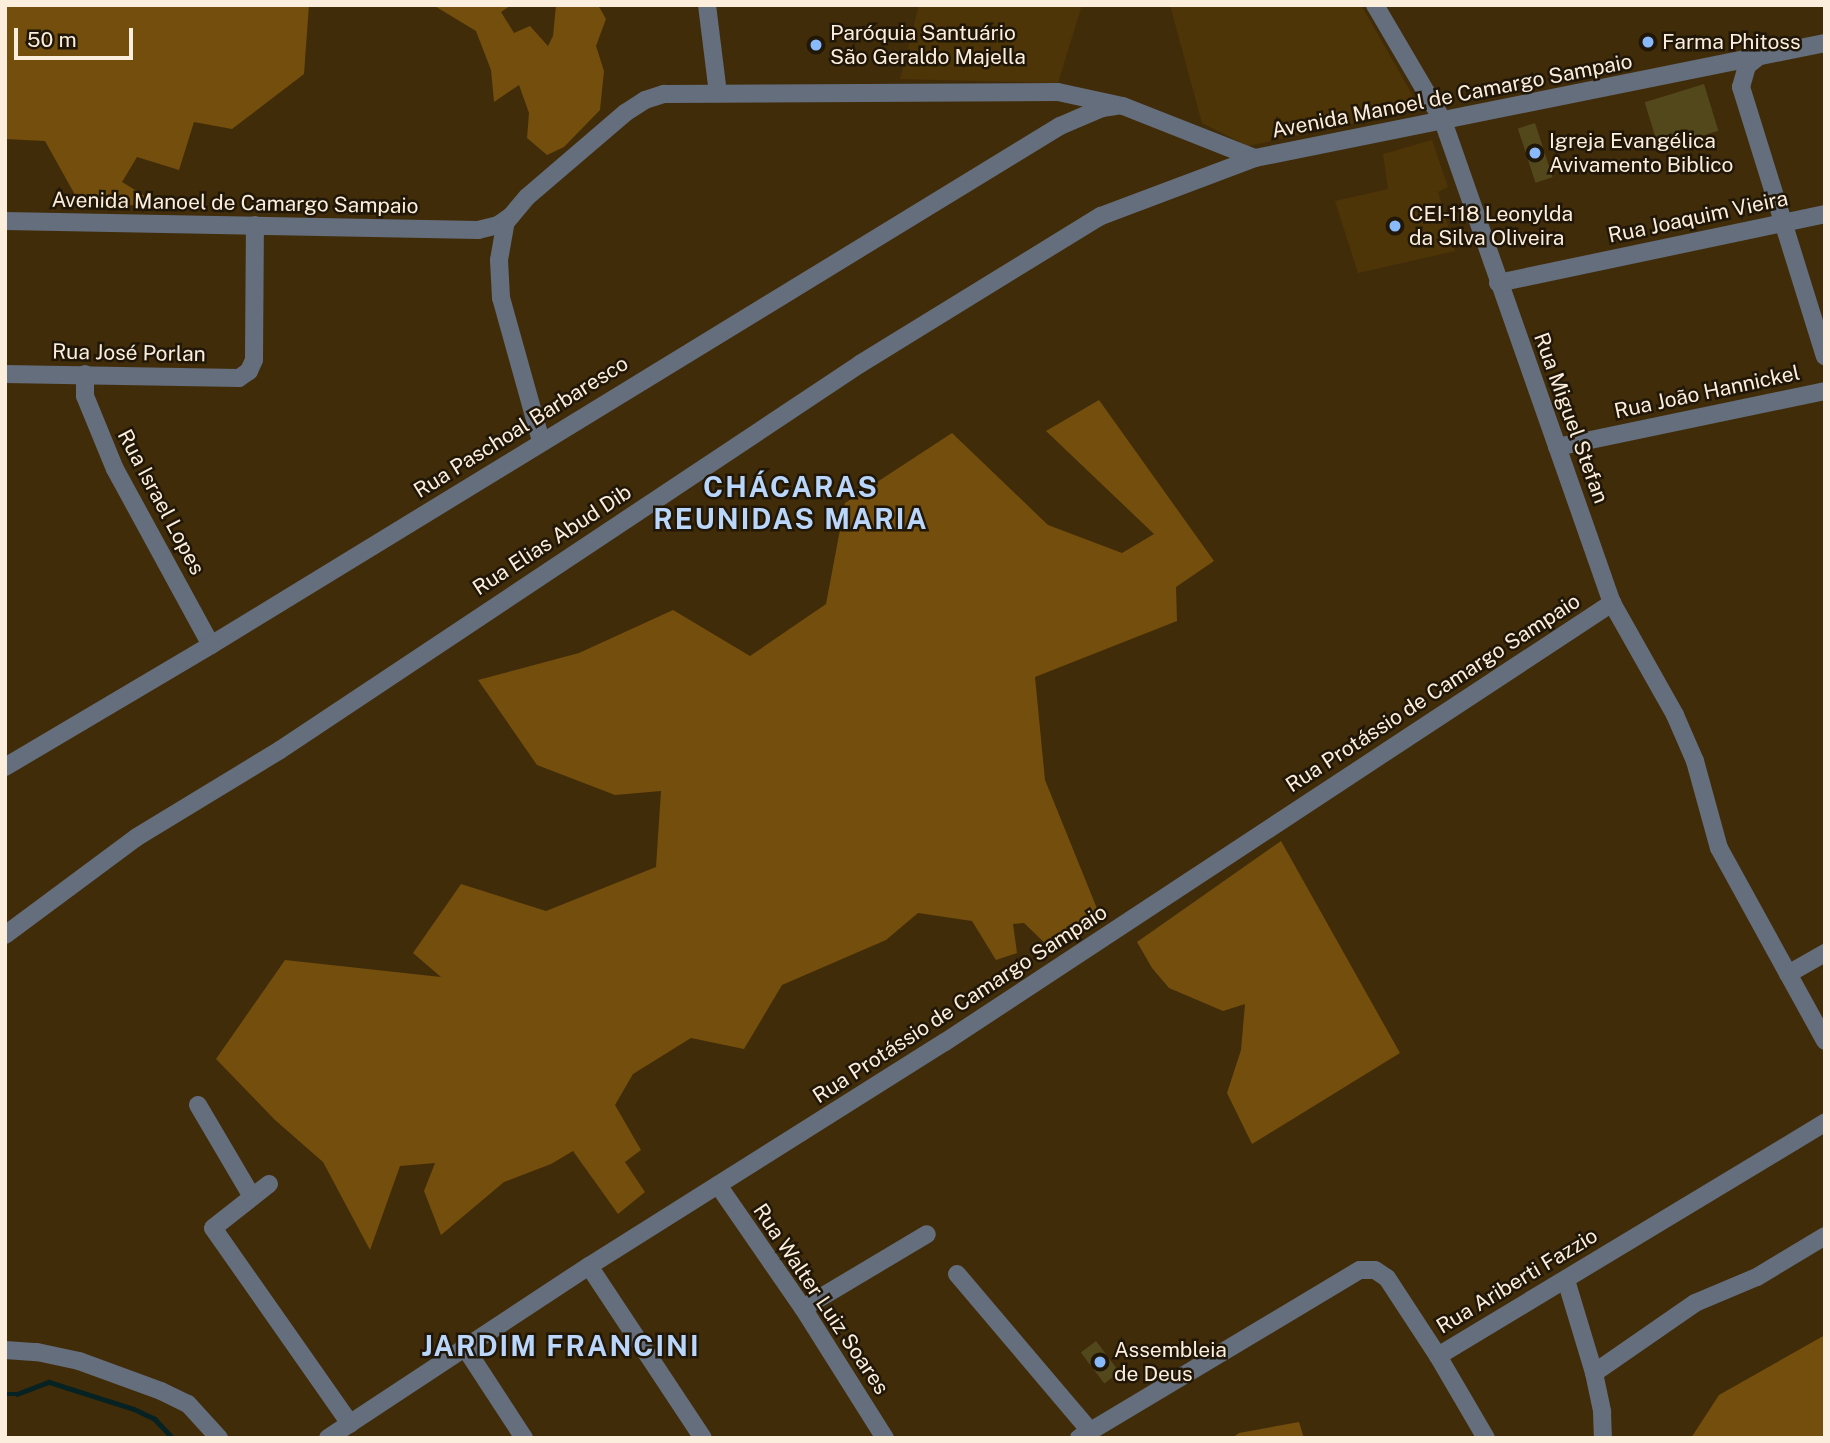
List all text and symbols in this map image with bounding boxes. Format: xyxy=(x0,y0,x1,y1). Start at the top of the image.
scale bar xyxy=(18,14,136,58)
place label: Paróquia Santuário São Geraldo Majella xyxy=(830,20,1026,70)
text: 50 m xyxy=(27,27,77,52)
place label: Farma Phitoss xyxy=(1662,29,1801,55)
marker: Farma Phitoss xyxy=(1640,34,1656,50)
marker: Paróquia Santuário São Geraldo Majella xyxy=(808,37,824,53)
street label: Avenida Manoel de Camargo Sampaio xyxy=(1269,49,1635,143)
place label: Igreja Evangélica Avivamento Biblico xyxy=(1549,128,1734,178)
marker: Igreja Evangélica Avivamento Biblico xyxy=(1527,145,1543,161)
street label: Rua Joaquim Vieira xyxy=(1605,186,1791,248)
street label: Avenida Manoel de Camargo Sampaio xyxy=(51,187,419,219)
place label: CEI-118 Leonylda da Silva Oliveira xyxy=(1409,201,1573,251)
marker: CEI-118 Leonylda da Silva Oliveira xyxy=(1387,218,1403,234)
street label: Rua Miguel Stefan xyxy=(1528,329,1614,507)
street label: Rua José Porlan xyxy=(52,339,206,367)
street label: Rua Paschoal Barbaresco xyxy=(409,351,633,503)
street label: Rua João Hannickel xyxy=(1612,360,1802,424)
street label: Rua Israel Lopes xyxy=(112,425,210,579)
district label: CHÁCARAS REUNIDAS MARIA xyxy=(655,470,927,536)
street label: Rua Elias Abud Dib xyxy=(468,479,636,601)
street label: Rua Protássio de Camargo Sampaio xyxy=(1281,588,1585,798)
street label: Rua Protássio de Camargo Sampaio xyxy=(808,899,1112,1109)
street label: Rua Walter Luiz Soares xyxy=(748,1199,894,1399)
street label: Rua Ariberti Fazzio xyxy=(1432,1223,1602,1339)
district label: JARDIM FRANCINI xyxy=(423,1329,699,1363)
place label: Assembleia de Deus xyxy=(1114,1337,1227,1387)
marker: Assembleia de Deus xyxy=(1092,1354,1108,1370)

